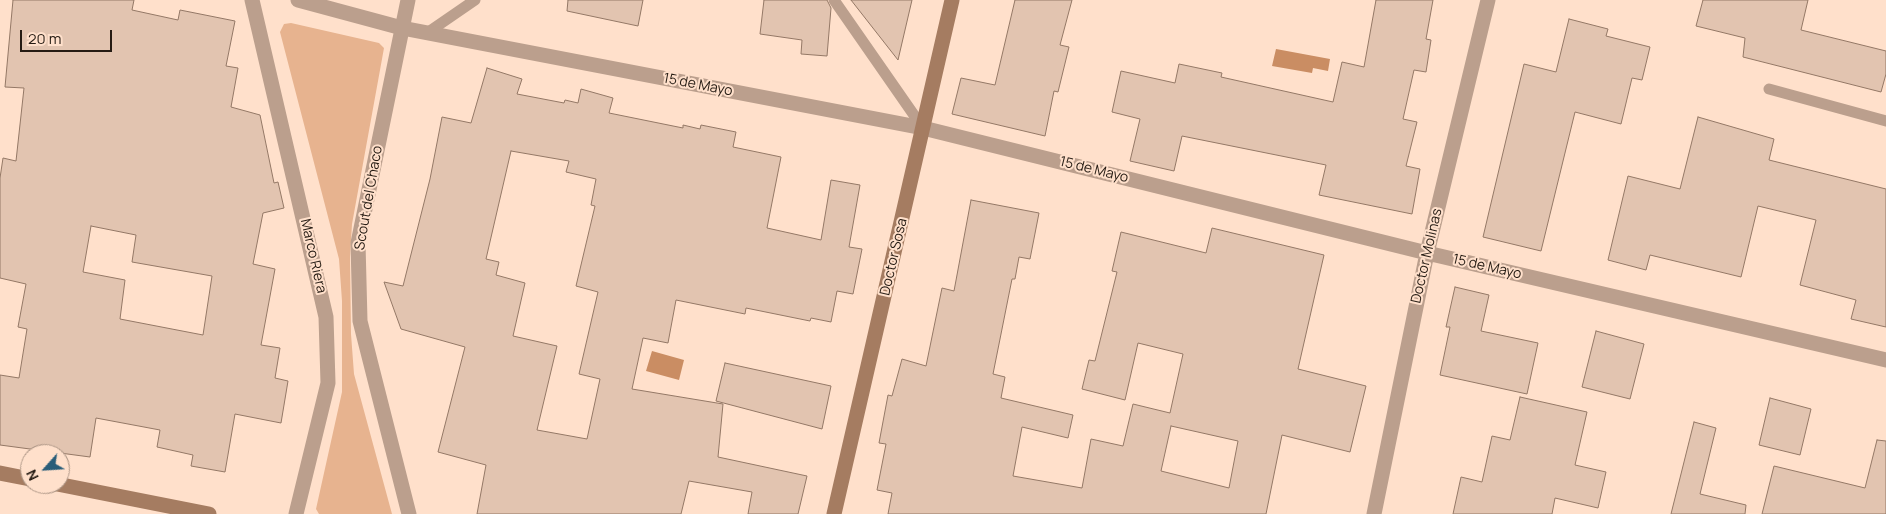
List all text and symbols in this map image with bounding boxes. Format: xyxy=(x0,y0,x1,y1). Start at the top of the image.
scale bar xyxy=(22,20,115,52)
text: 20 m xyxy=(28,28,61,49)
street label: 15 de Mayo xyxy=(662,70,734,100)
street label: Scout del Chaco xyxy=(352,145,386,251)
street label: 15 de Mayo xyxy=(1058,153,1130,187)
street label: Doctor Molinas xyxy=(1408,207,1446,305)
street label: Marco Riera xyxy=(296,217,330,295)
street label: Doctor Sosa xyxy=(877,217,911,297)
street label: 15 de Mayo xyxy=(1451,251,1523,283)
north arrow xyxy=(20,444,70,494)
text: N xyxy=(21,467,43,484)

